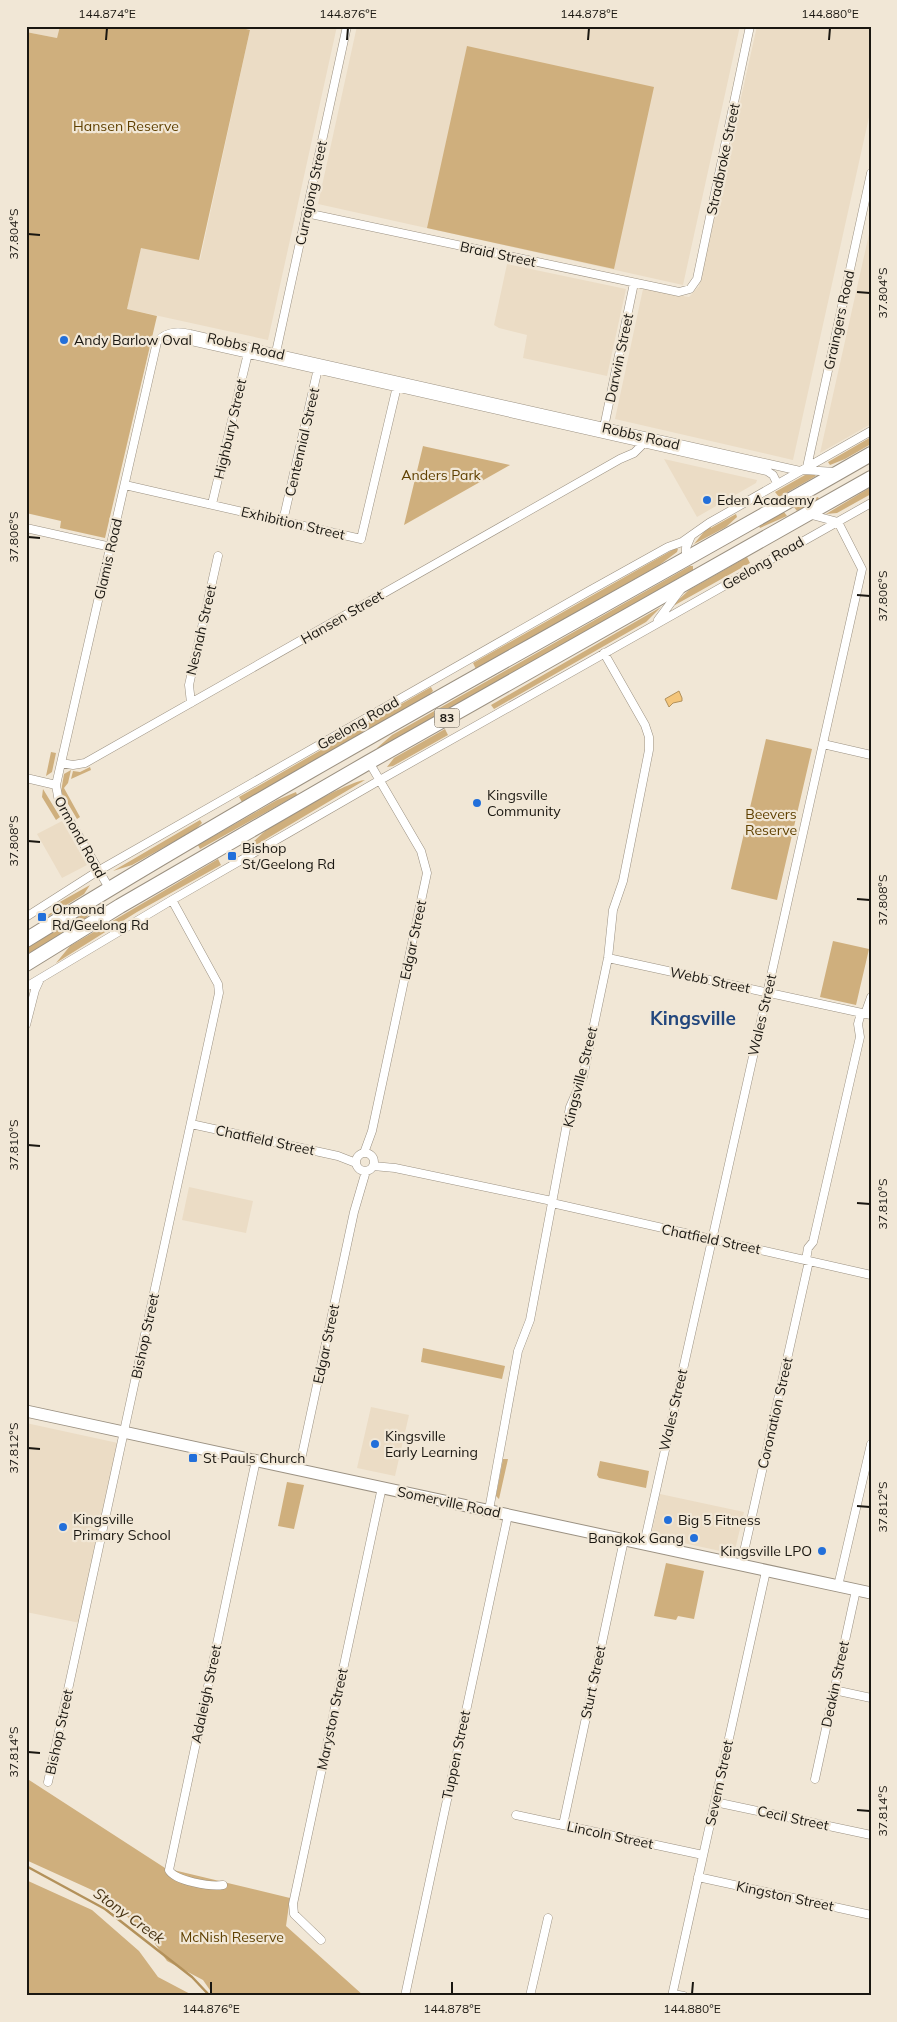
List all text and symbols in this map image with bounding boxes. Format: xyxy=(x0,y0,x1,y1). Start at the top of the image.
text: 144.874°E xyxy=(78,6,136,21)
text: 144.876°E xyxy=(319,6,377,21)
text: 144.878°E xyxy=(560,6,618,21)
text: 144.880°E xyxy=(801,6,859,21)
street label: Stradbroke Street xyxy=(702,101,744,217)
park label: Hansen Reserve xyxy=(73,117,179,135)
street label: Currajong Street xyxy=(291,139,331,247)
text: 37.804°S xyxy=(6,209,21,259)
street label: Braid Street xyxy=(458,237,538,271)
text: 37.804°S xyxy=(875,268,890,318)
street label: Graingers Road xyxy=(820,269,858,371)
street label: Darwin Street xyxy=(601,312,637,404)
street label: Robbs Road xyxy=(205,328,287,364)
place label: Andy Barlow Oval xyxy=(74,331,192,349)
marker: Andy Barlow Oval xyxy=(58,334,70,346)
street label: Highbury Street xyxy=(210,377,250,481)
street label: Centennial Street xyxy=(281,386,323,498)
street label: Robbs Road xyxy=(600,418,682,454)
park label: Anders Park xyxy=(401,466,482,484)
place label: Eden Academy xyxy=(717,491,815,509)
marker: Eden Academy xyxy=(701,494,713,506)
street label: Exhibition Street xyxy=(239,502,347,544)
text: 37.806°S xyxy=(6,512,21,562)
street label: Glamis Road xyxy=(90,517,126,601)
street label: Geelong Road xyxy=(719,532,807,594)
text: 37.806°S xyxy=(875,571,890,621)
street label: Nesnah Street xyxy=(182,583,220,677)
street label: Hansen Street xyxy=(297,586,387,648)
street label: Geelong Road xyxy=(314,692,402,754)
road number: 83 xyxy=(434,708,460,728)
place label: Kingsville Community xyxy=(487,786,561,820)
street label: Ormond Road xyxy=(50,793,110,881)
marker: Kingsville Community xyxy=(471,797,483,809)
park label: Beevers Reserve xyxy=(745,805,797,839)
text: 37.808°S xyxy=(6,816,21,866)
place label: Bishop St/Geelong Rd xyxy=(242,839,335,873)
marker: Bishop St/Geelong Rd xyxy=(226,850,238,862)
text: 37.808°S xyxy=(875,875,890,925)
street label: Edgar Street xyxy=(396,898,430,981)
place label: Ormond Rd/Geelong Rd xyxy=(52,900,149,934)
marker: Ormond Rd/Geelong Rd xyxy=(36,911,48,923)
street label: Webb Street xyxy=(668,963,752,997)
street label: Wales Street xyxy=(744,972,780,1058)
district label: Kingsville xyxy=(650,1006,736,1030)
street label: Kingsville Street xyxy=(559,1025,601,1129)
text: 37.810°S xyxy=(6,1120,21,1170)
street label: Chatfield Street xyxy=(214,1121,316,1159)
text: 37.810°S xyxy=(875,1179,890,1229)
street label: Chatfield Street xyxy=(660,1220,762,1258)
street label: Bishop Street xyxy=(127,1292,163,1380)
street label: Edgar Street xyxy=(309,1302,343,1385)
street label: Coronation Street xyxy=(753,1356,797,1470)
street label: Wales Street xyxy=(655,1367,691,1453)
text: 37.812°S xyxy=(6,1423,21,1473)
place label: Kingsville Early Learning xyxy=(385,1427,478,1461)
marker: Kingsville Early Learning xyxy=(369,1438,381,1450)
place label: St Pauls Church xyxy=(203,1449,305,1467)
marker: St Pauls Church xyxy=(187,1452,199,1464)
street label: Somerville Road xyxy=(396,1482,502,1522)
text: 37.812°S xyxy=(875,1482,890,1532)
place label: Kingsville Primary School xyxy=(73,1510,171,1544)
place label: Big 5 Fitness xyxy=(678,1511,761,1529)
marker: Big 5 Fitness xyxy=(662,1514,674,1526)
marker: Kingsville Primary School xyxy=(57,1521,69,1533)
place label: Bangkok Gang xyxy=(588,1529,684,1547)
marker: Bangkok Gang xyxy=(688,1532,700,1544)
place label: Kingsville LPO xyxy=(720,1542,812,1560)
marker: Kingsville LPO xyxy=(816,1545,828,1557)
street label: Deakin Street xyxy=(817,1639,853,1729)
street label: Adaleigh Street xyxy=(187,1643,225,1745)
street label: Sturt Street xyxy=(576,1644,610,1720)
street label: Maryston Street xyxy=(312,1666,352,1771)
street label: Bishop Street xyxy=(41,1688,77,1776)
street label: Tuppen Street xyxy=(438,1709,474,1801)
text: 37.814°S xyxy=(6,1727,21,1777)
street label: Severn Street xyxy=(701,1739,737,1827)
text: 37.814°S xyxy=(875,1786,890,1836)
street label: Cecil Street xyxy=(756,1802,831,1834)
street label: Lincoln Street xyxy=(565,1817,655,1853)
street label: Kingston Street xyxy=(735,1877,835,1915)
water label: Stony Creek xyxy=(90,1883,170,1949)
park label: McNish Reserve xyxy=(180,1928,284,1946)
text: 144.876°E xyxy=(182,2001,240,2016)
text: 144.878°E xyxy=(423,2001,481,2016)
text: 144.880°E xyxy=(663,2001,721,2016)

